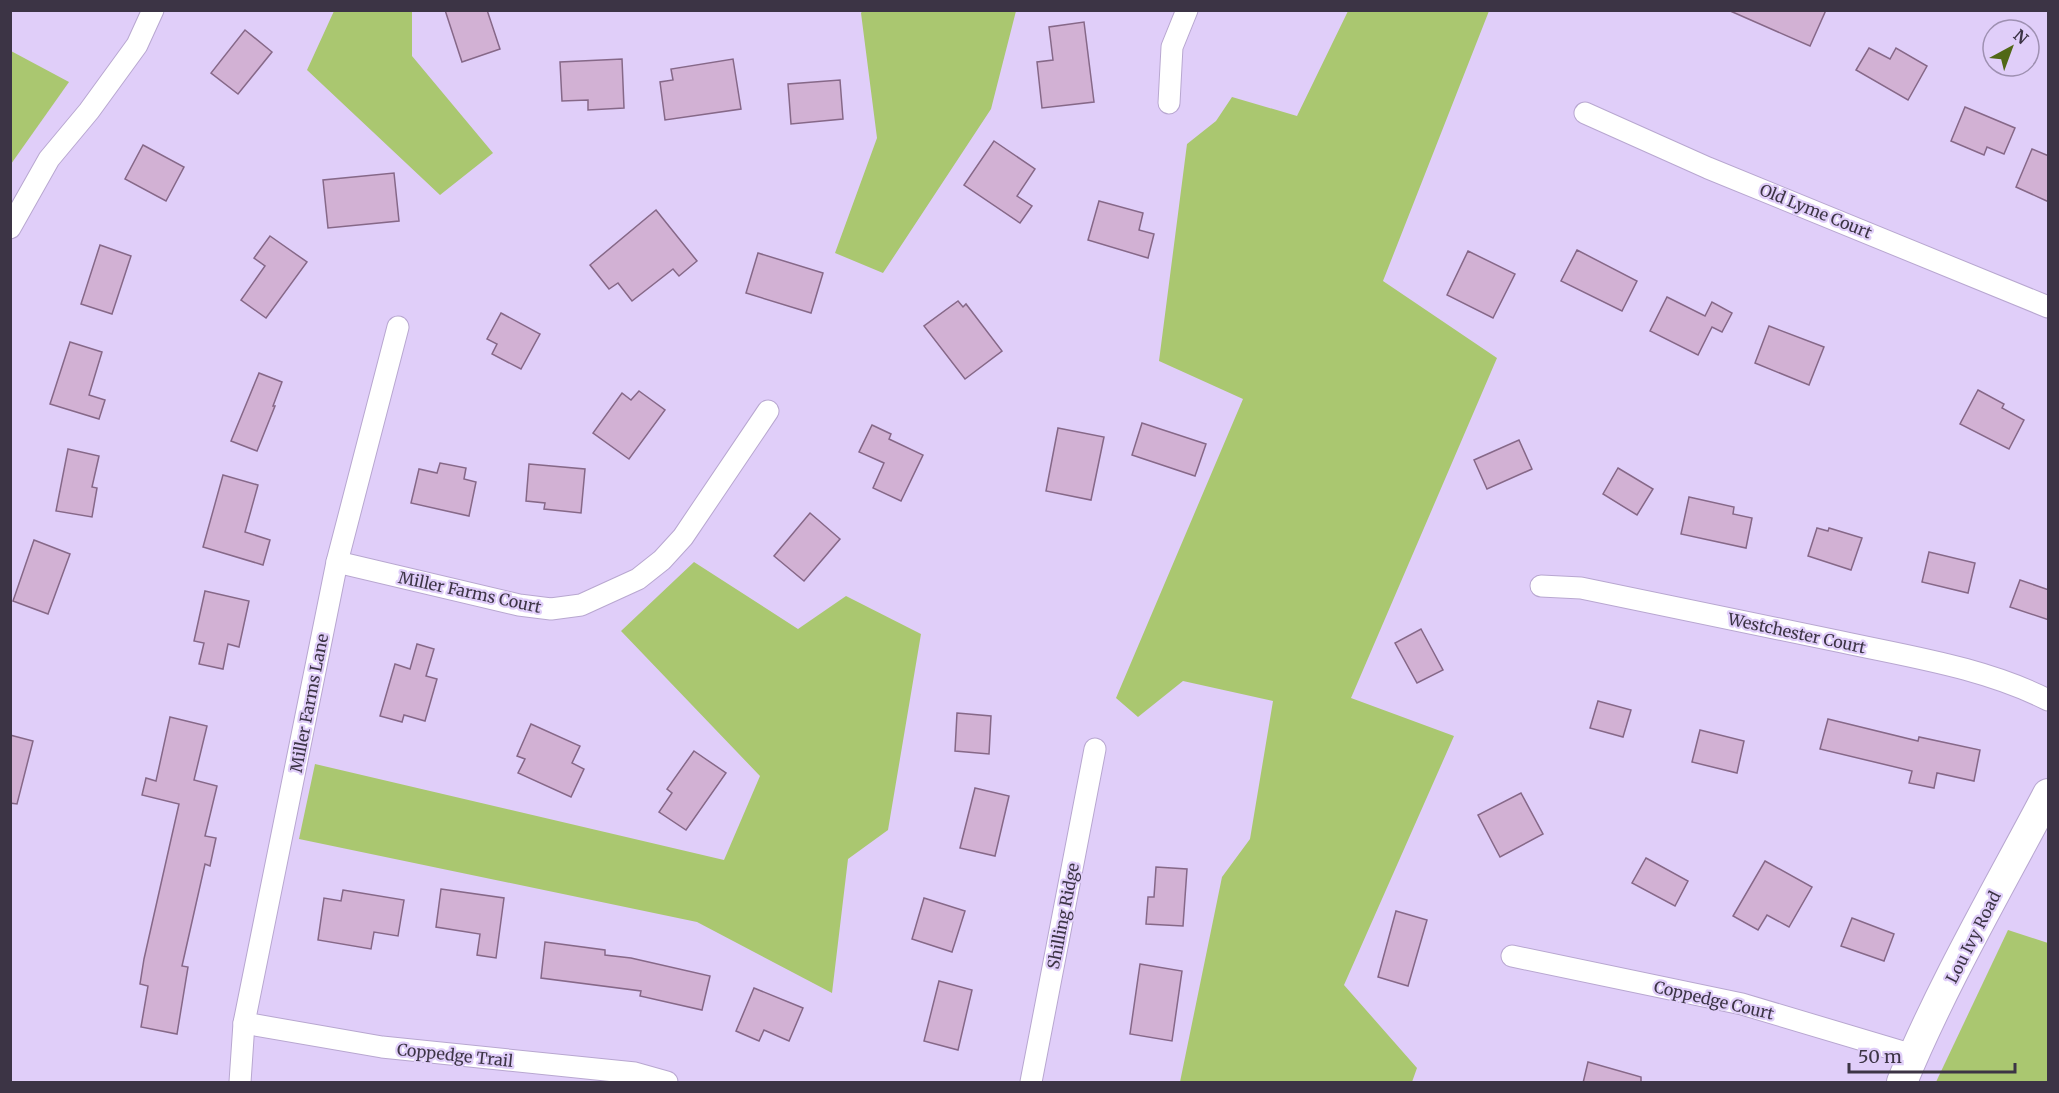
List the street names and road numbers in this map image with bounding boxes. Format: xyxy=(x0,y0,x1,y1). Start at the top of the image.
street label: Old Lyme Court xyxy=(1757,179,1876,243)
street label: Miller Farms Court xyxy=(397,567,544,617)
street label: Westchester Court xyxy=(1725,608,1869,658)
street label: Miller Farms Lane xyxy=(286,632,332,774)
street label: Shilling Ridge xyxy=(1043,861,1083,971)
street label: Lou Ivy Road xyxy=(1941,887,2005,986)
street label: Coppedge Court xyxy=(1652,976,1777,1024)
street label: Coppedge Trail xyxy=(396,1039,514,1071)

